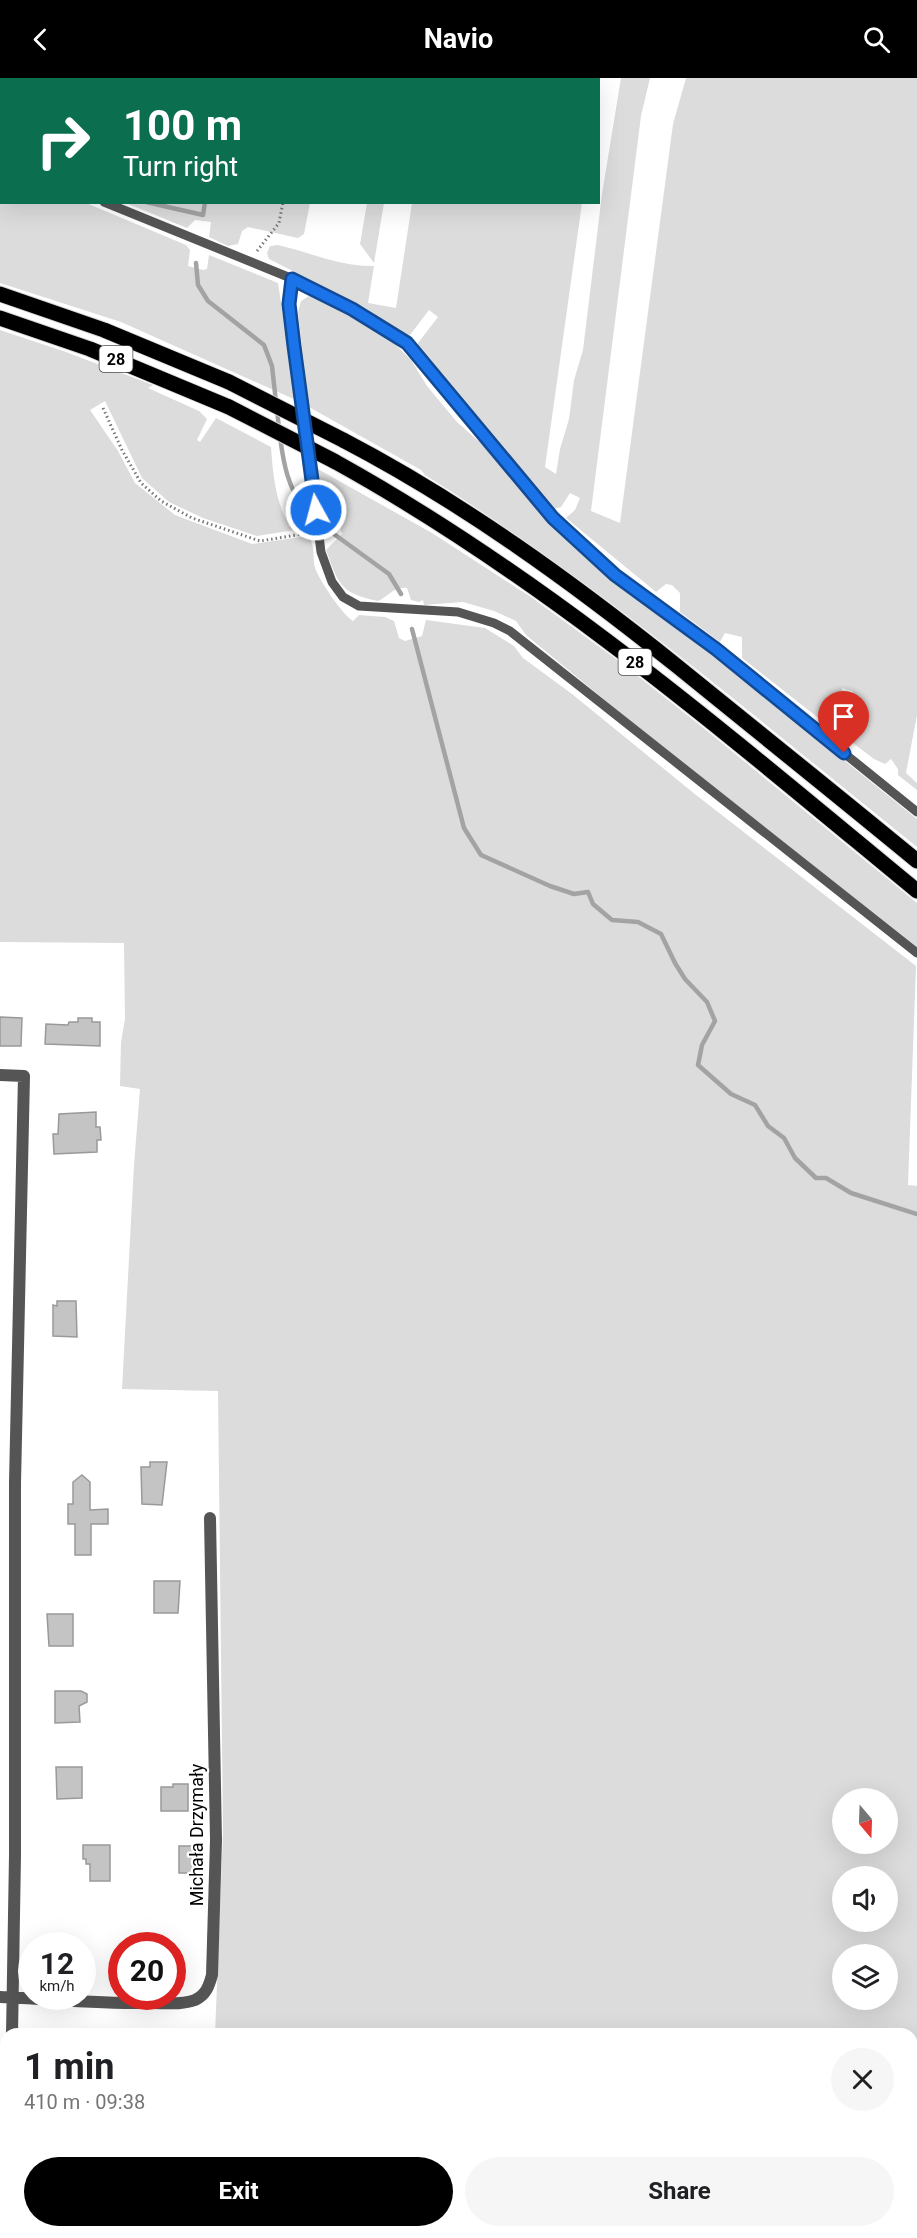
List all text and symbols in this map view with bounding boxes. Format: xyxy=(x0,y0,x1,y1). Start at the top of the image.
icon: back xyxy=(24,23,57,56)
text: Navio xyxy=(424,23,493,55)
icon: search xyxy=(860,23,893,56)
text: 100 m xyxy=(123,101,242,150)
icon: right xyxy=(24,102,102,180)
text: Turn right xyxy=(123,151,238,183)
road number: 28 xyxy=(100,346,132,372)
position arrow xyxy=(284,478,348,542)
road number: 28 xyxy=(618,649,652,675)
pin xyxy=(818,691,869,753)
icon: arrive xyxy=(827,700,860,733)
street label: Michała Drzymały xyxy=(186,1763,207,1906)
north arrow xyxy=(832,1788,898,1854)
map controls xyxy=(832,1788,898,2010)
button: sound xyxy=(832,1866,898,1932)
speed limit sign: 20 xyxy=(108,1932,186,2010)
button: layers xyxy=(832,1944,898,2010)
text: 12 xyxy=(40,1946,74,1981)
text: km/h xyxy=(39,1977,75,1995)
text: 1 min xyxy=(24,2046,115,2088)
button: close xyxy=(831,2048,894,2111)
text: 410 m · 09:38 xyxy=(24,2090,145,2114)
button: Exit xyxy=(24,2157,453,2226)
button: Share xyxy=(465,2157,894,2226)

